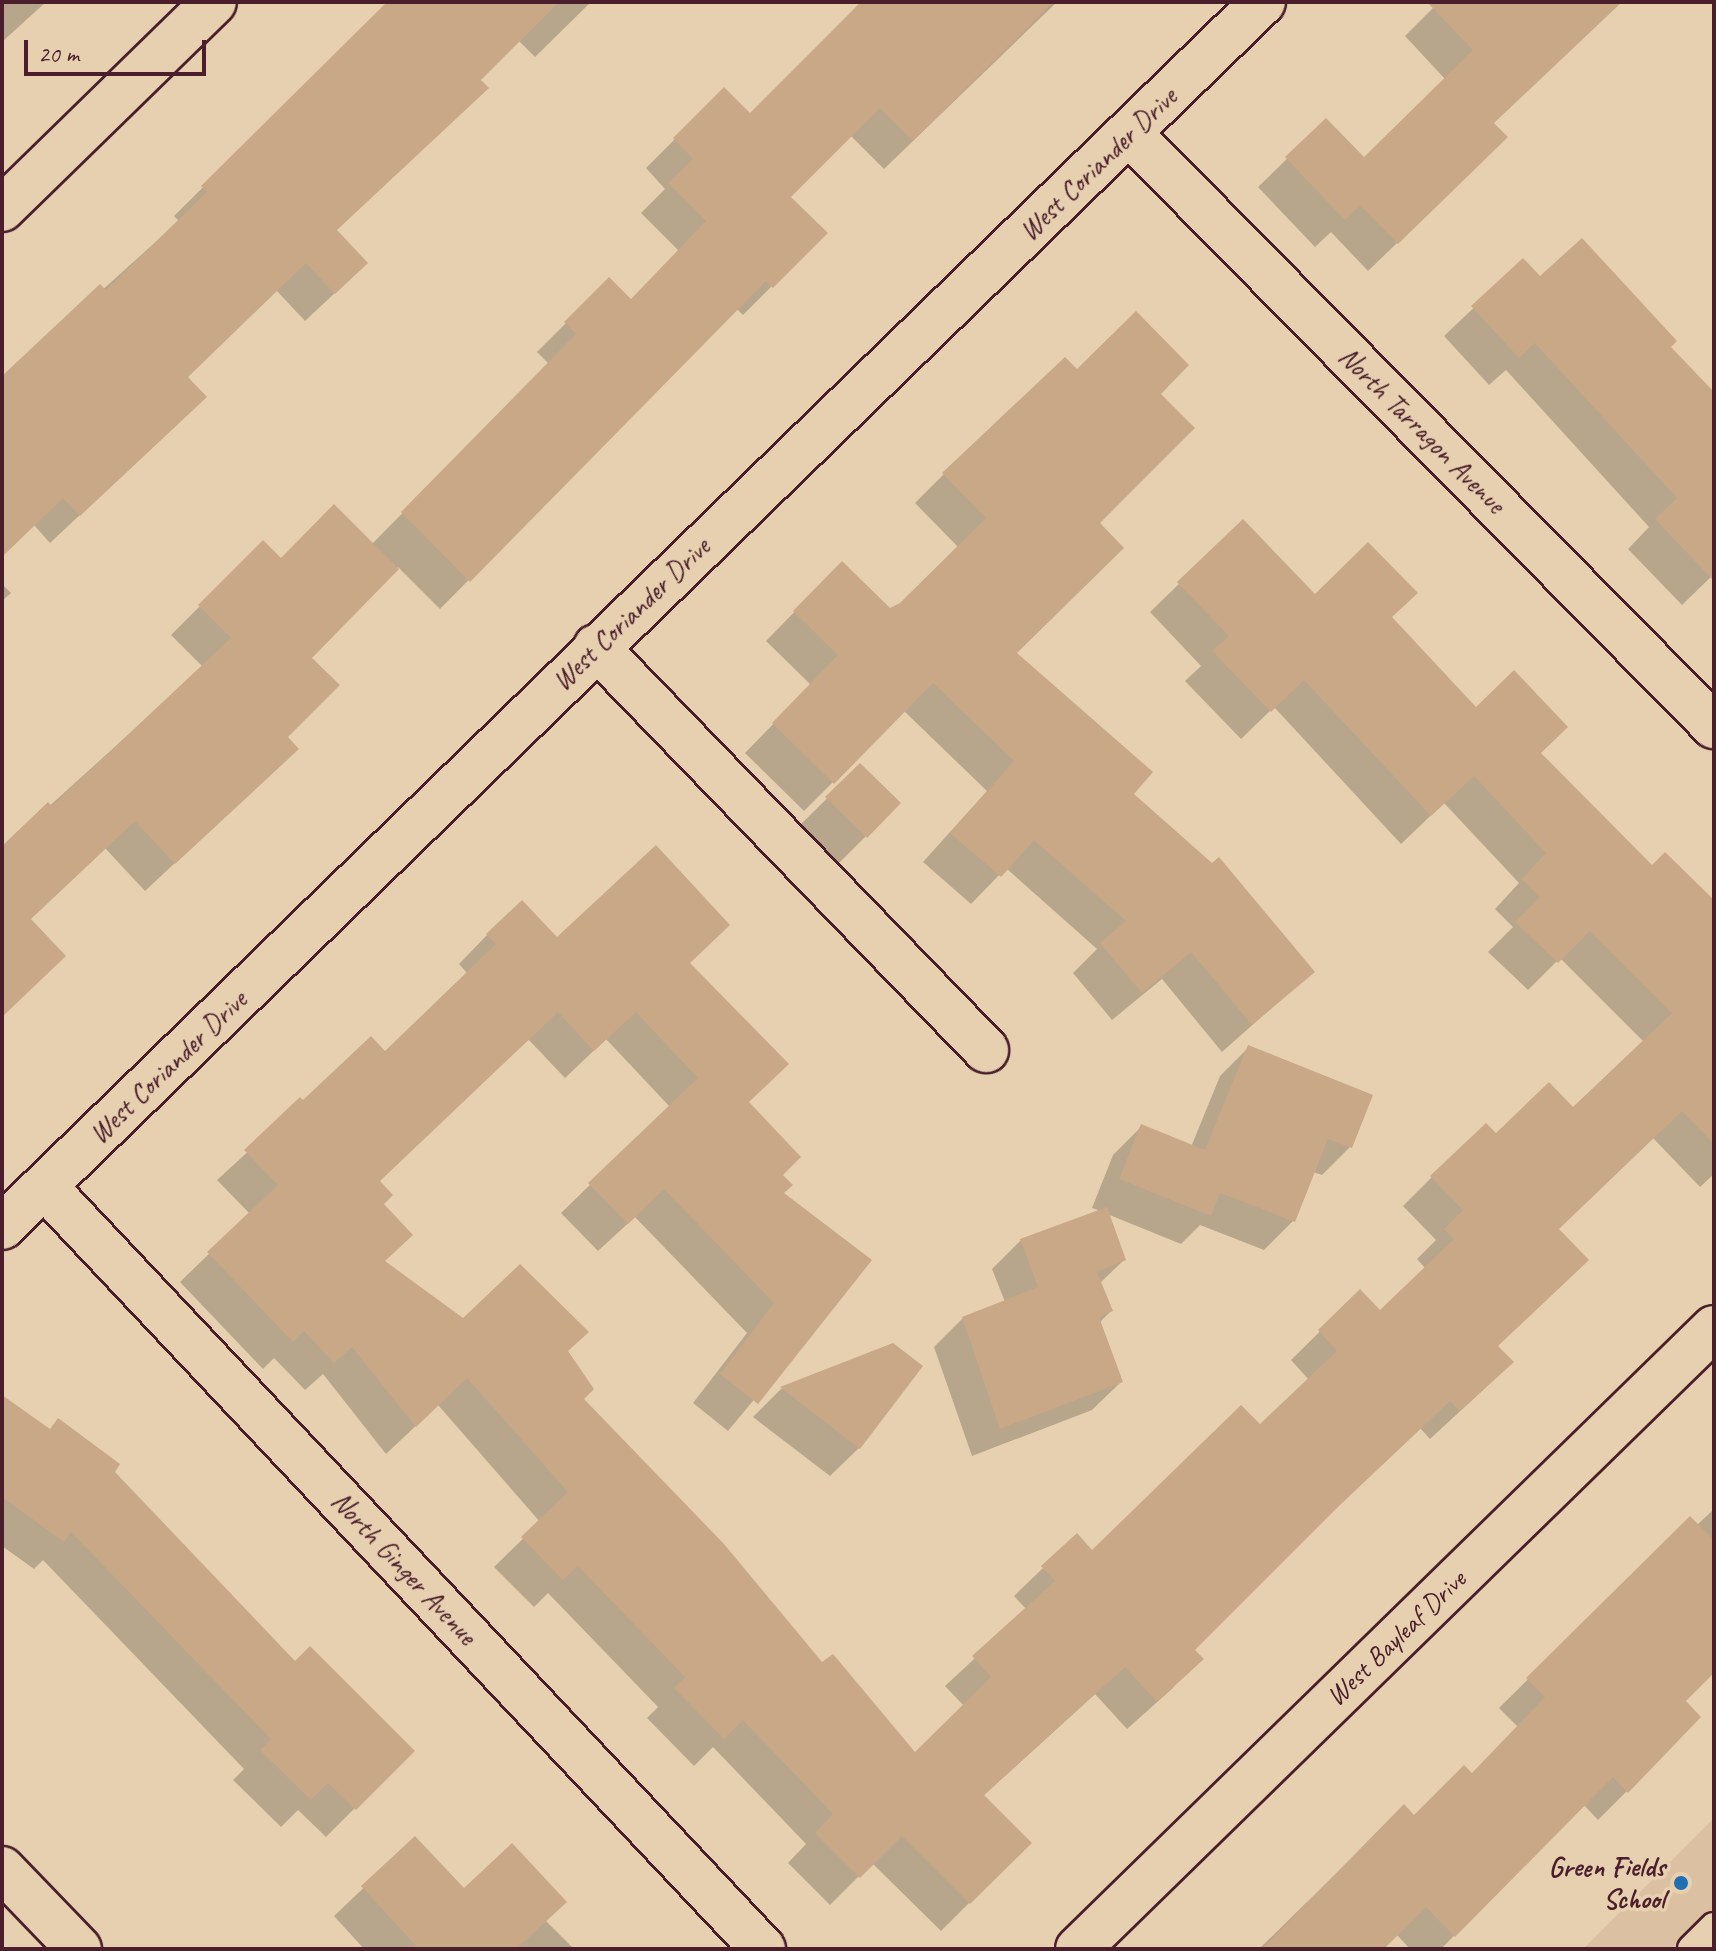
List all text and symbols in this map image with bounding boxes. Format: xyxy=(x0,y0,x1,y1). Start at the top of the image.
scale bar xyxy=(28,24,210,74)
text: 20 m xyxy=(38,39,79,69)
street label: West Coriander Drive xyxy=(1013,81,1183,247)
street label: North Tarragon Avenue xyxy=(1331,339,1513,521)
street label: West Coriander Drive xyxy=(546,531,716,697)
street label: West Coriander Drive xyxy=(83,984,253,1150)
street label: North Ginger Avenue xyxy=(324,1484,484,1652)
street label: West Bayleaf Drive xyxy=(1319,1563,1473,1713)
place label: Green Fields School xyxy=(1549,1850,1665,1916)
marker: Green Fields School xyxy=(1672,1874,1690,1892)

